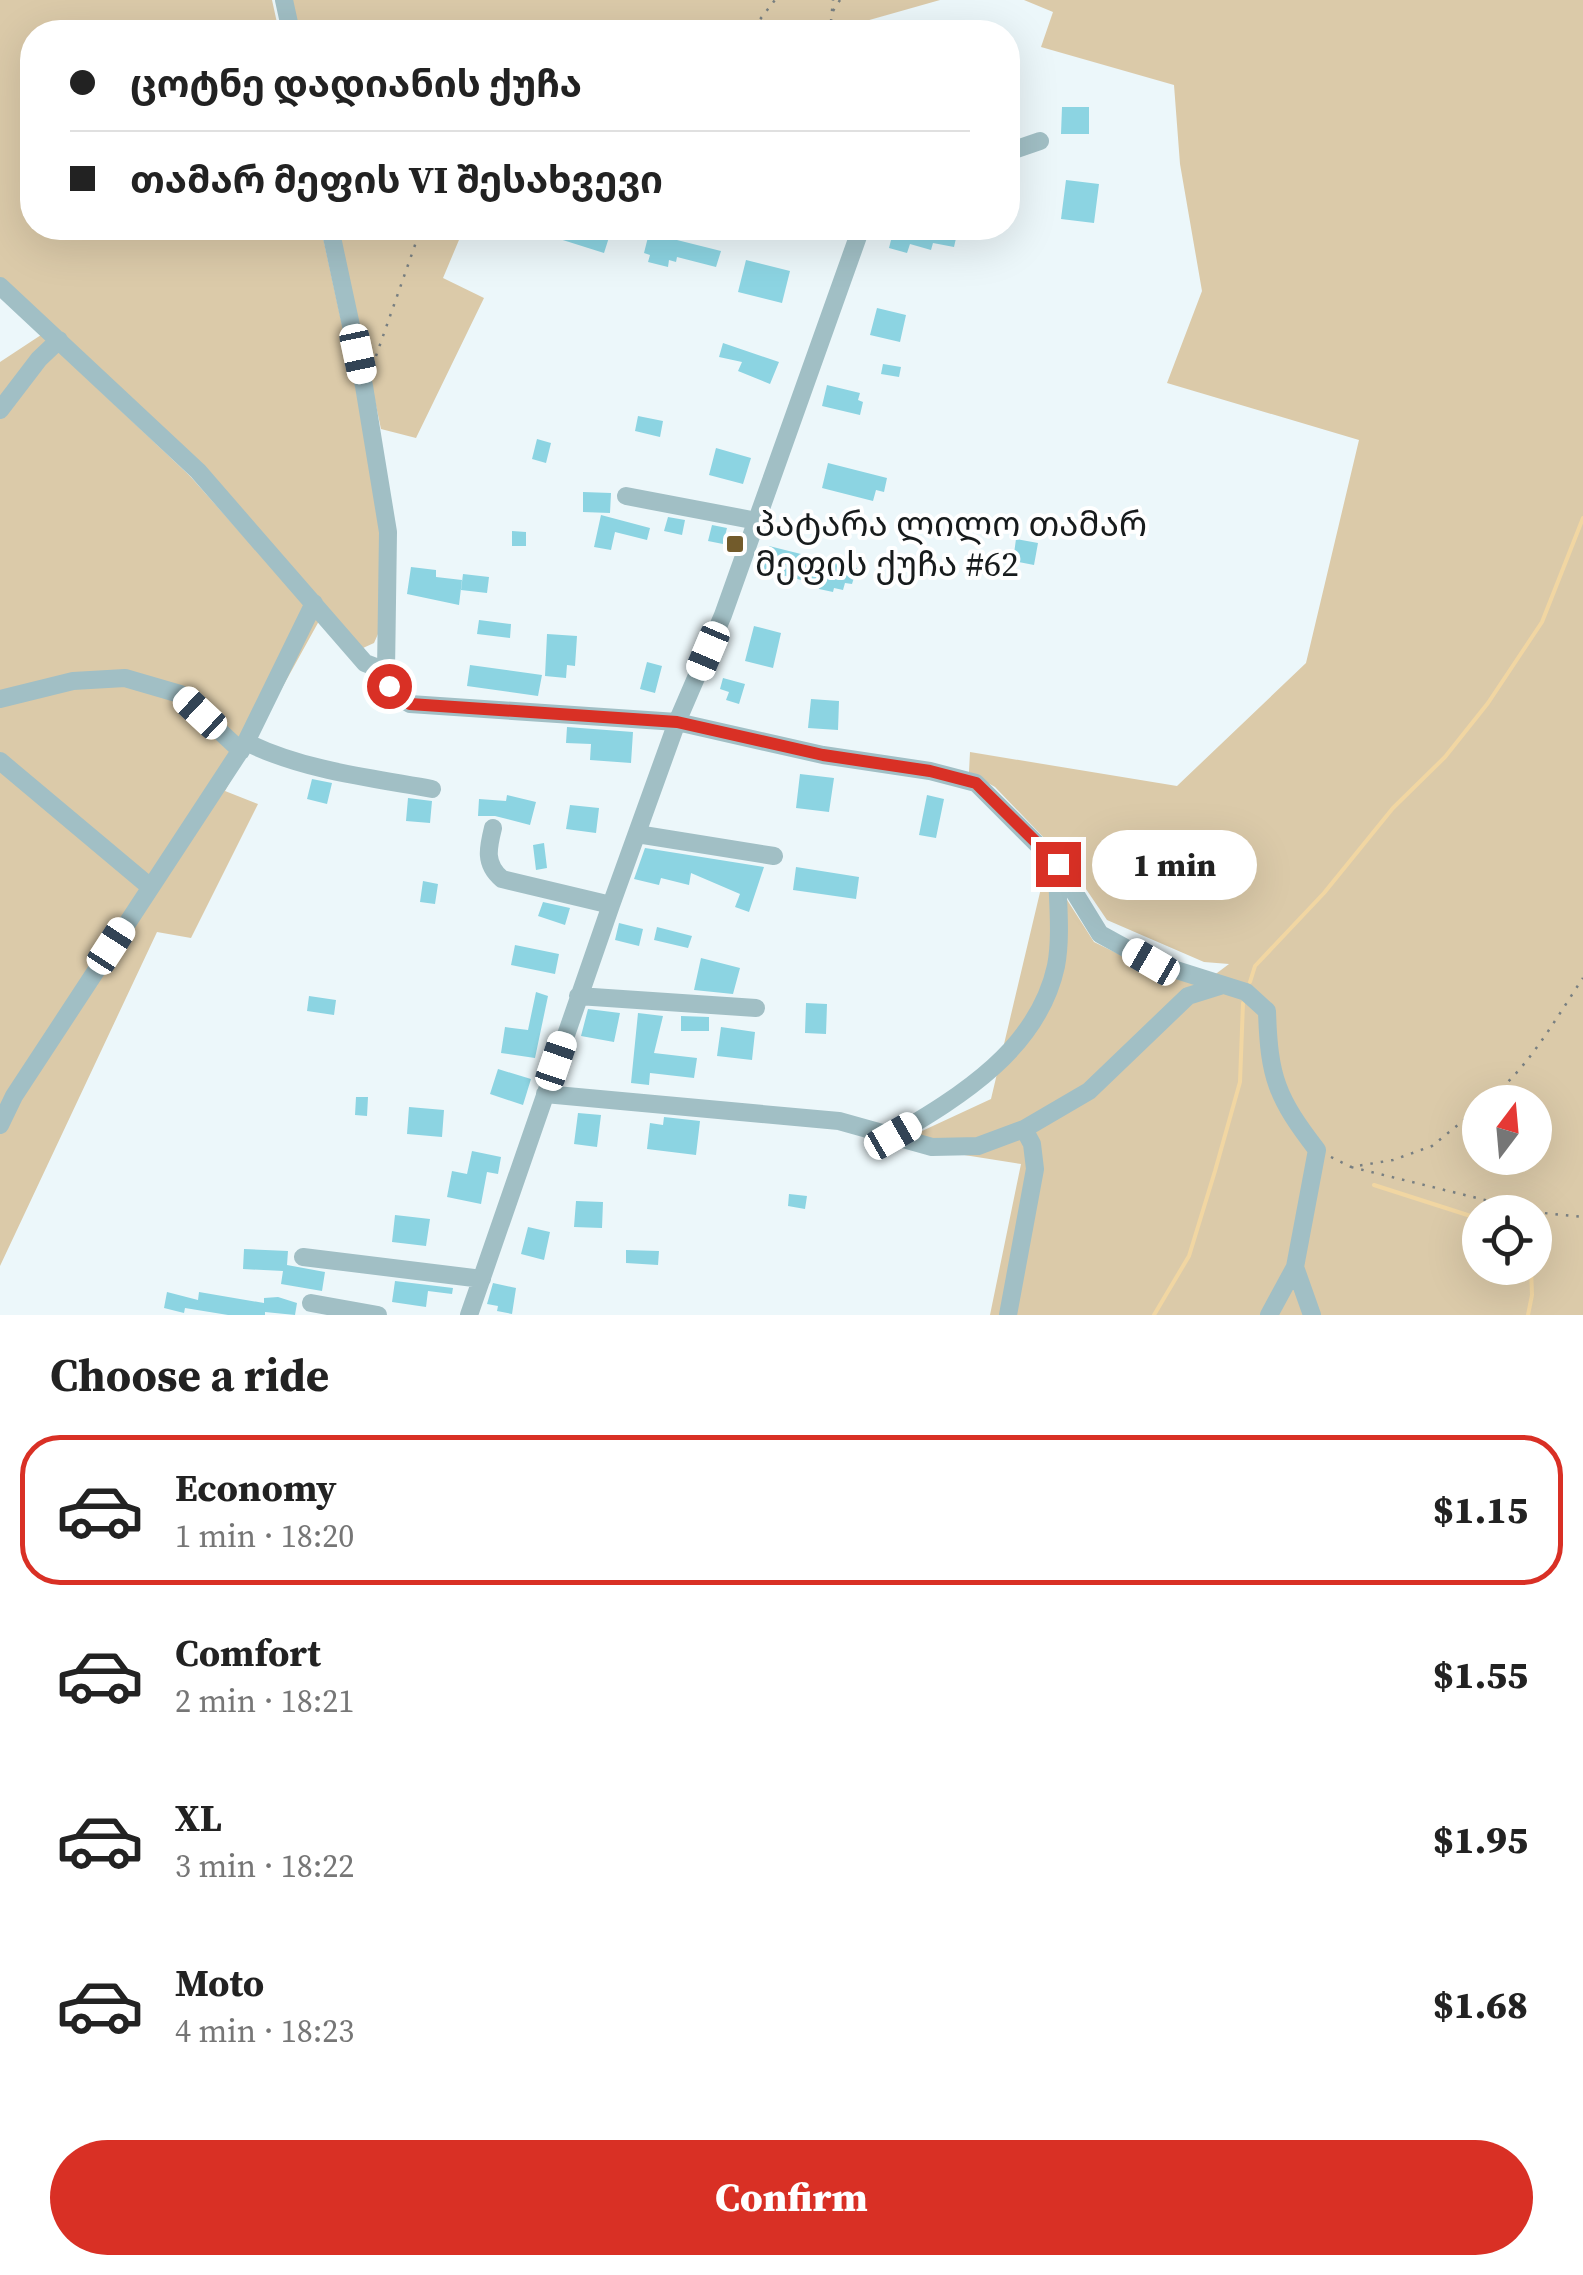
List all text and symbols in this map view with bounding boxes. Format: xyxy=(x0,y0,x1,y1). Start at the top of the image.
text: ცოტნე დადიანის ქუჩა xyxy=(130,58,582,110)
text: თამარ მეფის VI შესახვევი xyxy=(130,154,663,206)
car xyxy=(337,322,379,386)
place label: პატარა ლილო თამარ მეფის ქუჩა #62 xyxy=(755,500,1147,588)
marker: პატარა ლილო თამარ მეფის ქუჩა #62 xyxy=(724,533,746,555)
car xyxy=(682,618,734,684)
route start xyxy=(367,664,412,709)
car xyxy=(168,682,232,744)
callout: 1 min xyxy=(1093,829,1258,899)
route end xyxy=(1036,842,1081,887)
text: 1 min xyxy=(1133,843,1216,887)
car xyxy=(82,913,140,979)
car xyxy=(1118,934,1184,990)
car xyxy=(532,1028,580,1094)
north arrow xyxy=(1462,1085,1552,1175)
map controls xyxy=(1462,1085,1552,1285)
car xyxy=(860,1108,926,1164)
button: locate xyxy=(1462,1195,1552,1285)
text: Choose a ride xyxy=(50,1344,329,1406)
text: Economy xyxy=(175,1462,337,1514)
icon: car xyxy=(55,1465,145,1555)
text: $1.15 xyxy=(1433,1484,1528,1536)
text: 1 min · 18:20 xyxy=(175,1514,354,1558)
text: Comfort xyxy=(175,1627,321,1679)
icon: car xyxy=(55,1630,145,1720)
text: $1.55 xyxy=(1433,1649,1528,1701)
text: 2 min · 18:21 xyxy=(175,1679,354,1723)
text: XL xyxy=(175,1792,222,1844)
icon: car xyxy=(55,1795,145,1885)
text: $1.95 xyxy=(1433,1814,1528,1866)
text: 3 min · 18:22 xyxy=(175,1844,354,1888)
text: Moto xyxy=(175,1957,264,2009)
icon: car xyxy=(55,1960,145,2050)
text: $1.68 xyxy=(1433,1979,1528,2031)
text: 4 min · 18:23 xyxy=(175,2009,354,2053)
button: Confirm xyxy=(50,2140,1533,2255)

